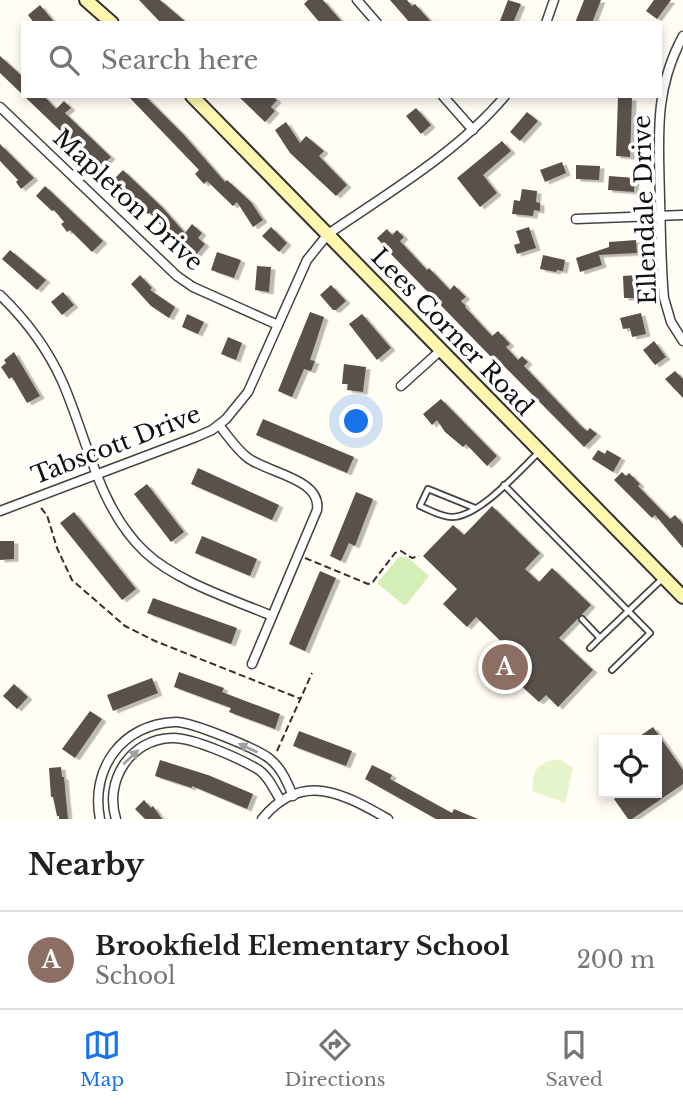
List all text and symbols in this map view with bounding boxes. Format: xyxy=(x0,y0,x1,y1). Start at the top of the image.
search box xyxy=(21,21,662,98)
icon: search xyxy=(45,41,83,79)
text: Search here xyxy=(101,44,258,76)
street label: Ellendale Drive xyxy=(627,115,662,305)
street label: Mapleton Drive xyxy=(47,123,209,276)
street label: Lees Corner Road xyxy=(365,242,540,421)
street label: Tabscott Drive xyxy=(27,399,205,490)
your location xyxy=(339,404,373,438)
pin: A xyxy=(482,641,528,693)
map controls xyxy=(599,735,662,798)
button: locate xyxy=(599,735,662,798)
one-way arrow xyxy=(238,742,258,754)
one-way arrow xyxy=(122,750,139,766)
text: Nearby xyxy=(28,846,144,883)
text: Brookfield Elementary School xyxy=(95,930,509,962)
text: A xyxy=(42,946,60,974)
text: 200 m xyxy=(577,946,655,974)
text: School xyxy=(95,962,176,990)
tab: Map xyxy=(80,1026,124,1091)
tab: Directions xyxy=(284,1026,385,1091)
tab: Saved xyxy=(546,1026,603,1091)

